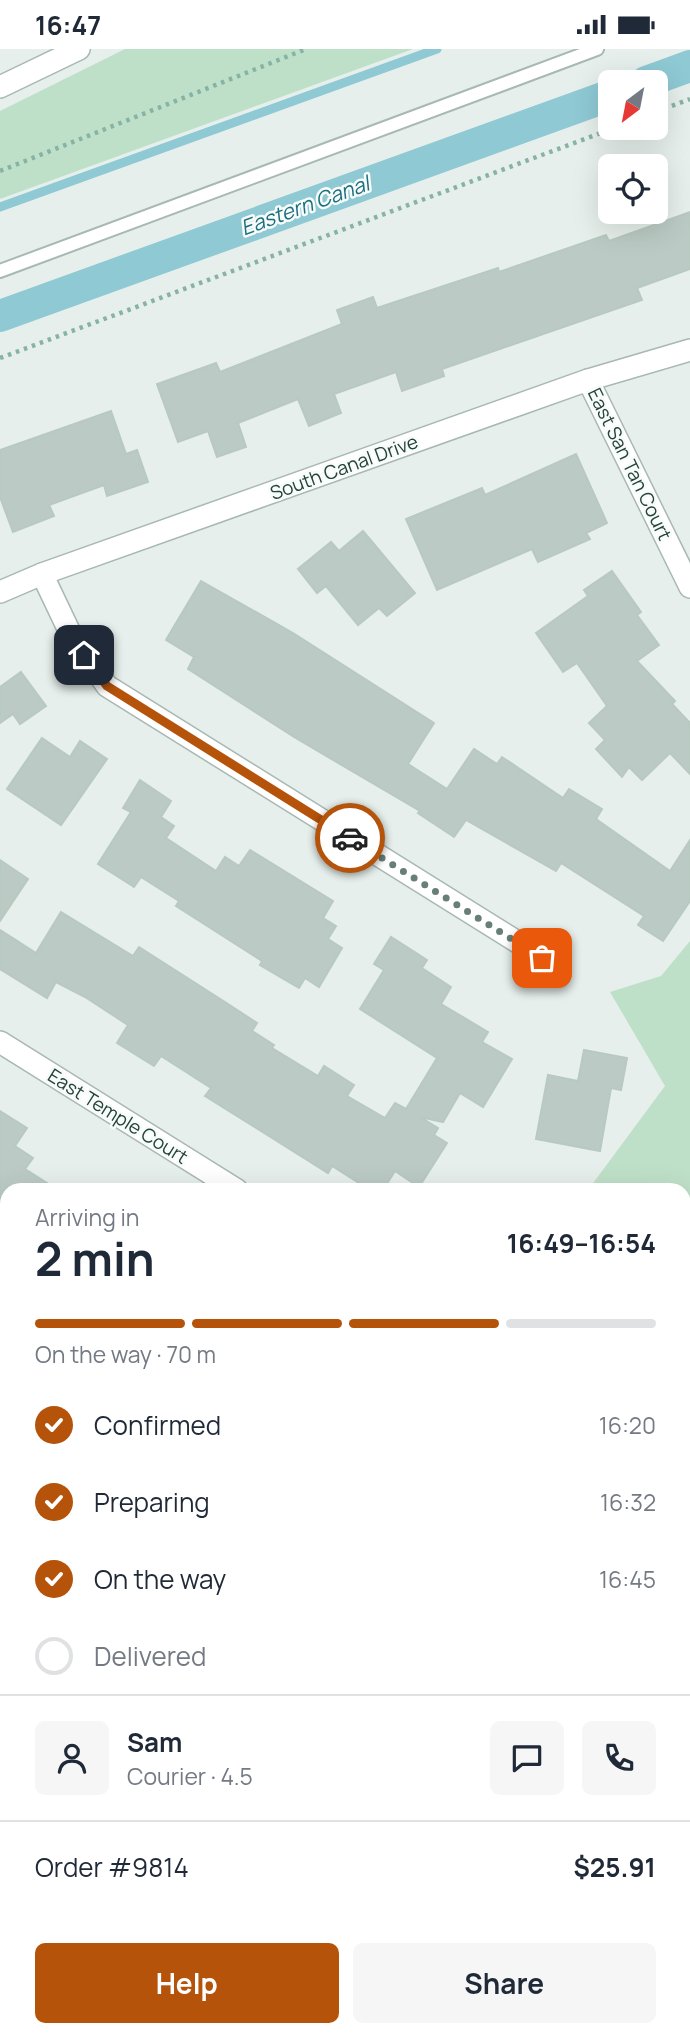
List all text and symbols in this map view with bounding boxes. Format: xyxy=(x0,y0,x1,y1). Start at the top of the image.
text: 16:47 xyxy=(35,7,101,43)
north arrow xyxy=(598,70,668,140)
map controls xyxy=(598,70,668,224)
button: locate xyxy=(598,154,668,224)
water label: Eastern Canal xyxy=(236,168,376,241)
street label: East San Tan Court xyxy=(582,384,678,544)
street label: South Canal Drive xyxy=(266,428,422,506)
pin xyxy=(54,625,114,685)
icon: home xyxy=(65,636,103,674)
courier xyxy=(315,803,385,873)
icon: car xyxy=(331,819,369,857)
pin xyxy=(512,928,572,988)
icon: bag xyxy=(523,939,561,977)
street label: East Temple Court xyxy=(43,1062,193,1170)
text: Arriving in xyxy=(35,1201,140,1233)
text: 16:49–16:54 xyxy=(507,1225,656,1261)
text: 2 min xyxy=(35,1227,155,1290)
text: On the way · 70 m xyxy=(35,1338,216,1370)
icon: check xyxy=(35,1406,73,1444)
text: Confirmed xyxy=(94,1407,221,1443)
text: 16:20 xyxy=(599,1409,656,1441)
icon: check xyxy=(35,1483,73,1521)
text: Preparing xyxy=(94,1484,210,1520)
text: 16:32 xyxy=(600,1486,656,1518)
icon: check xyxy=(35,1560,73,1598)
text: On the way xyxy=(94,1561,226,1597)
text: 16:45 xyxy=(599,1563,656,1595)
text: Delivered xyxy=(94,1638,206,1674)
button: person xyxy=(35,1721,109,1795)
button: chat xyxy=(490,1721,564,1795)
button: phone xyxy=(582,1721,656,1795)
text: Sam xyxy=(127,1724,182,1760)
text: Courier · 4.5 xyxy=(127,1760,253,1792)
text: Order #9814 xyxy=(35,1849,189,1885)
text: $25.91 xyxy=(574,1849,656,1885)
button: Help xyxy=(35,1943,339,2023)
button: Share xyxy=(353,1943,656,2023)

